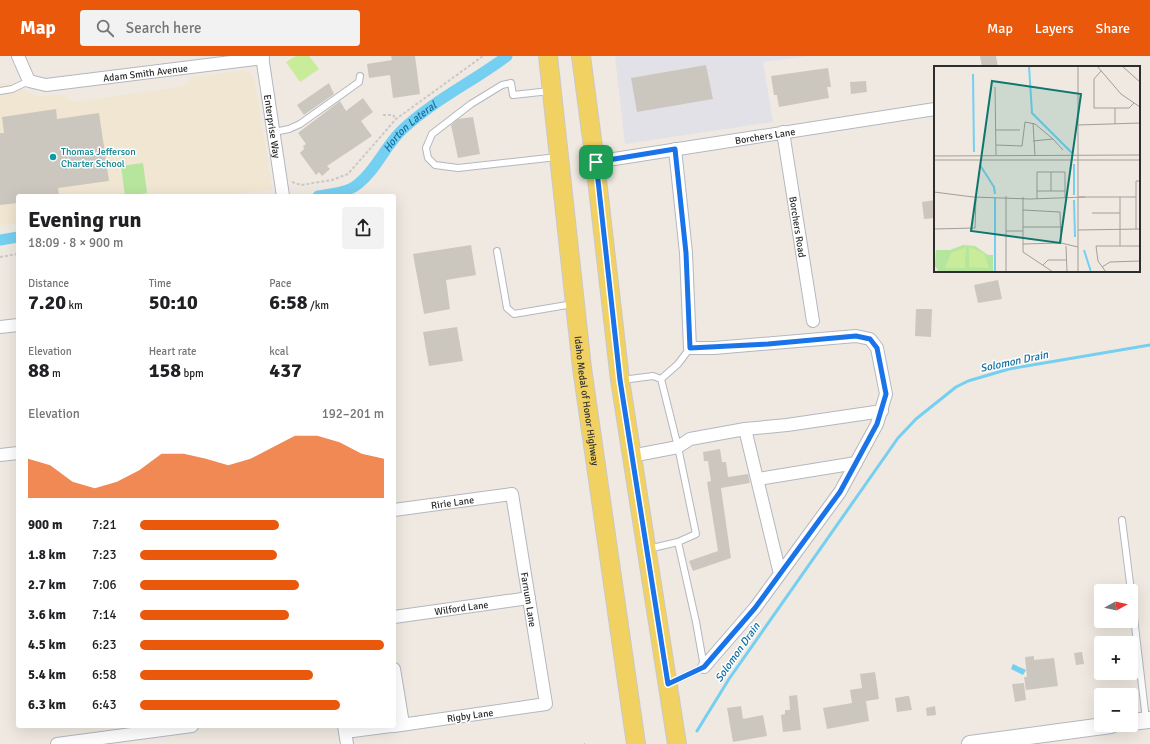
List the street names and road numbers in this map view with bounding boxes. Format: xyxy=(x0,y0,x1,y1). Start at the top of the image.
street label: Adam Smith Avenue xyxy=(102,62,189,85)
street label: Enterprise Way xyxy=(261,94,282,159)
street label: Borchers Lane xyxy=(734,126,796,147)
street label: Borchers Road xyxy=(786,196,808,258)
street label: Idaho Medal of Honor Highway xyxy=(572,335,601,467)
street label: Ririe Lane xyxy=(430,494,475,512)
street label: Farnum Lane xyxy=(518,571,538,628)
street label: Wilford Lane xyxy=(434,599,489,618)
street label: Rigby Lane xyxy=(446,707,494,725)

